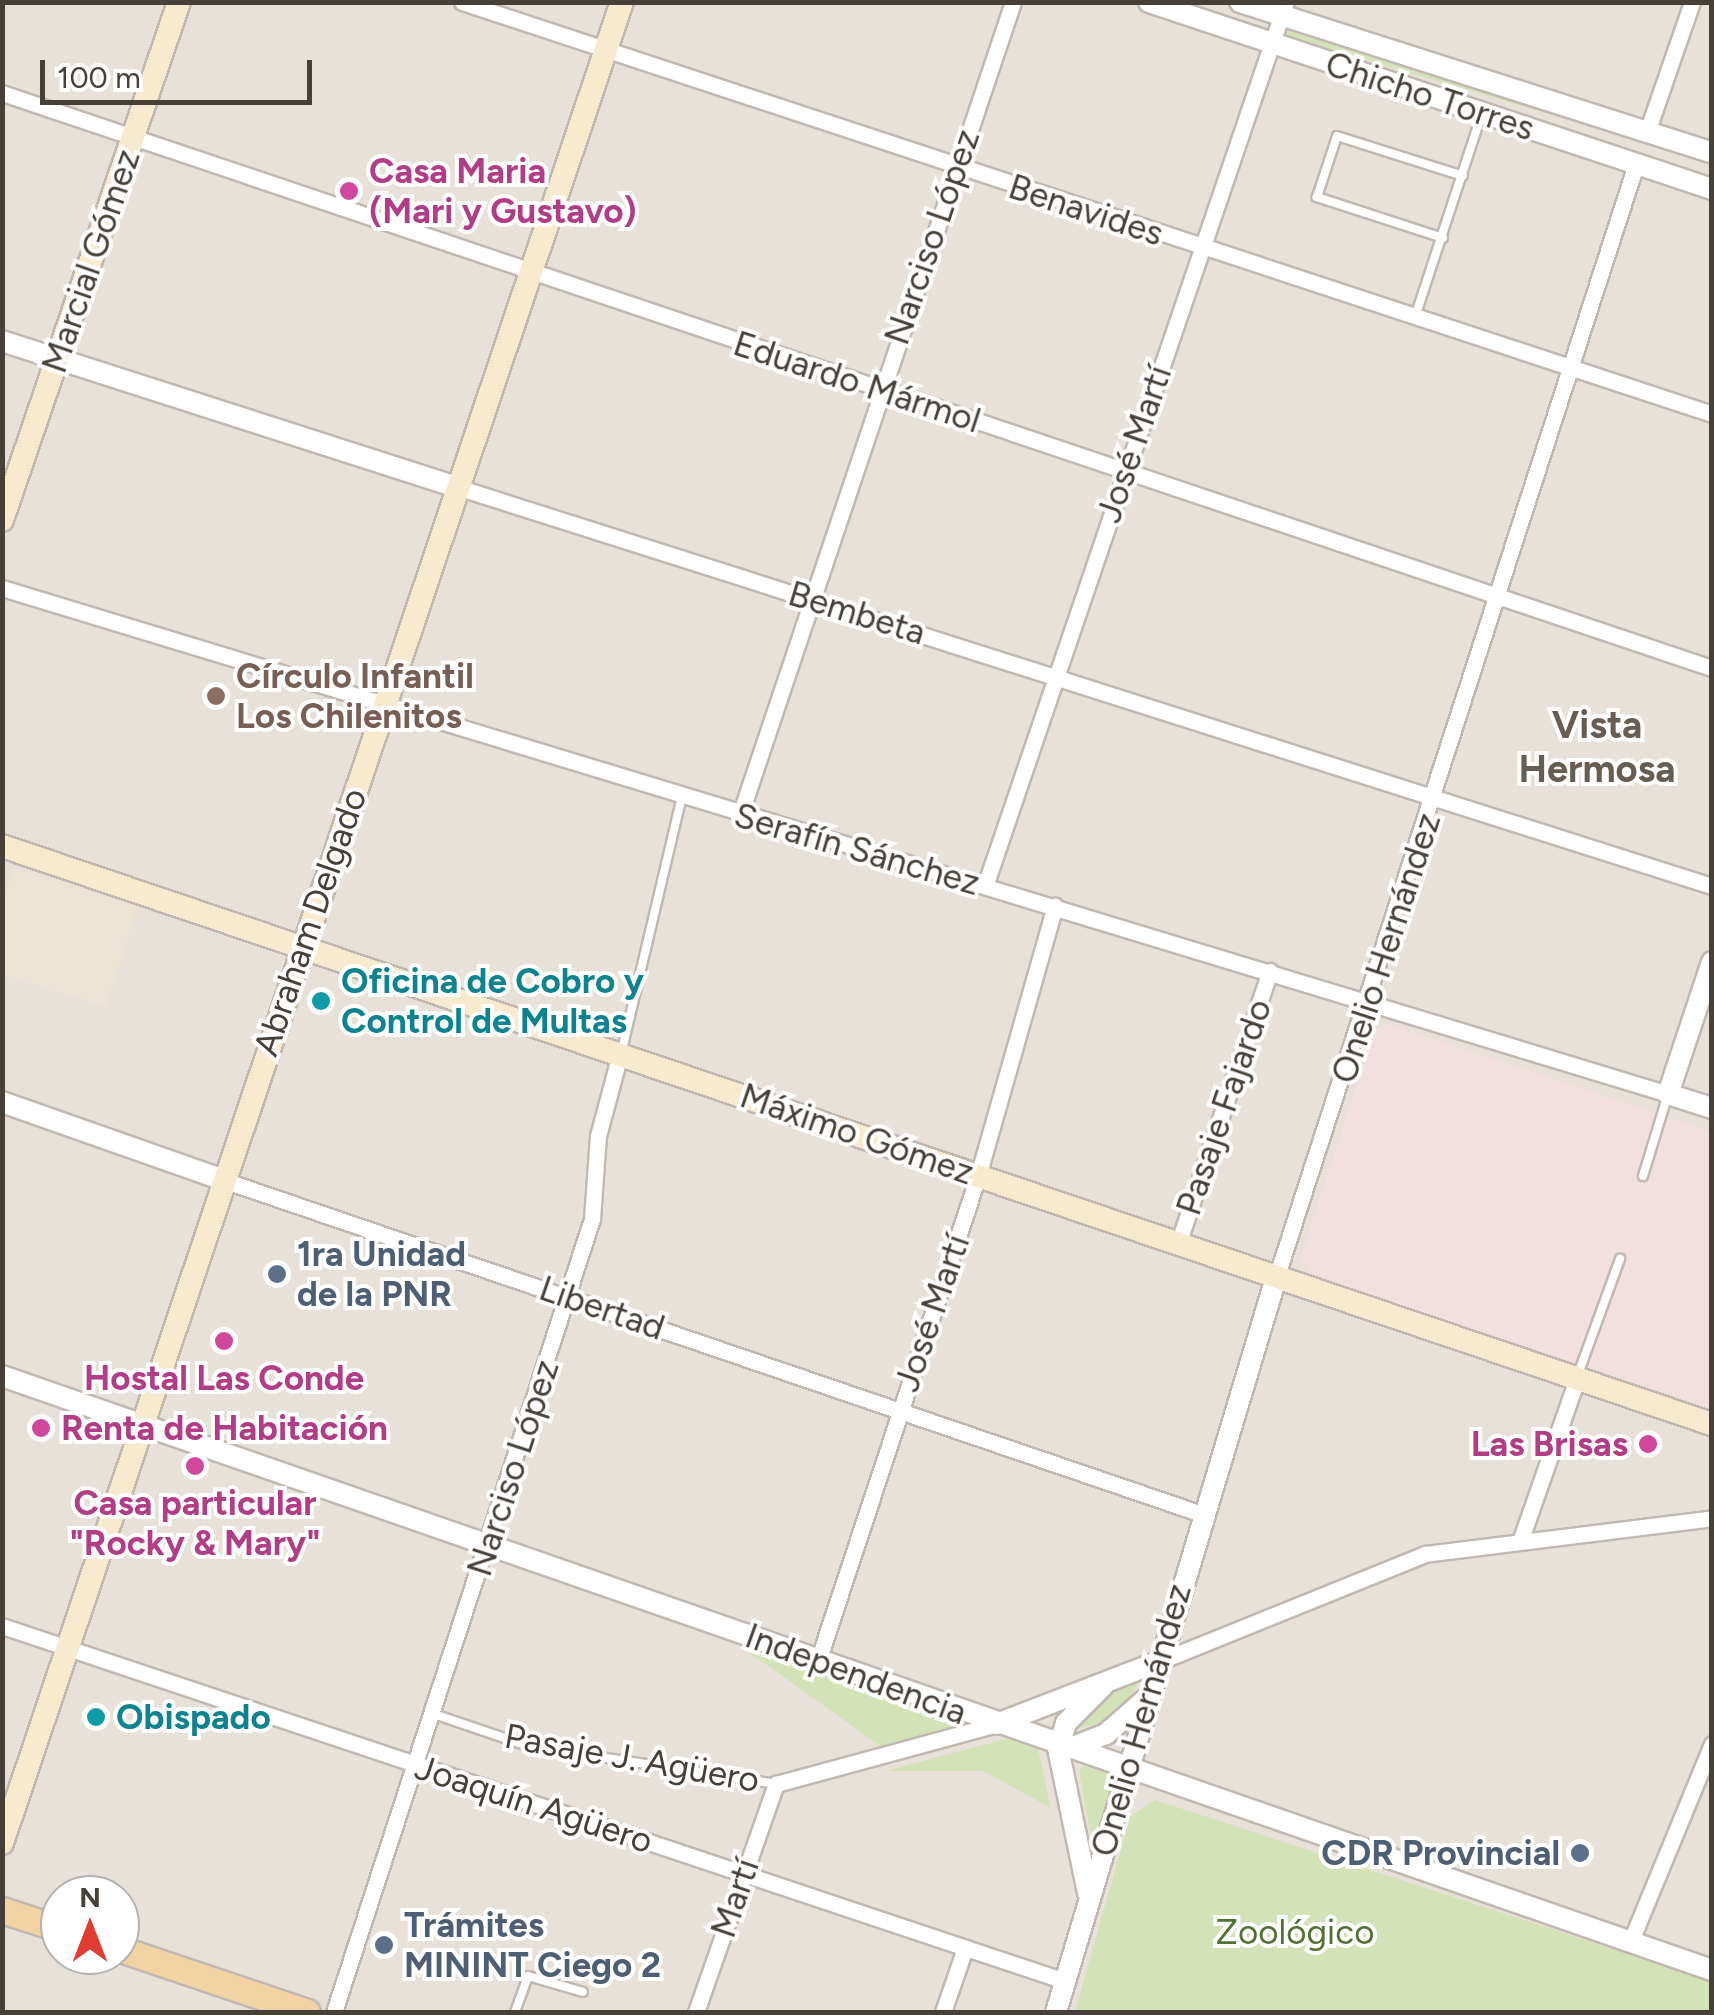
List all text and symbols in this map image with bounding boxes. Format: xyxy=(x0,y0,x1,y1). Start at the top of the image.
scale bar xyxy=(45,40,318,102)
street label: Chicho Torres xyxy=(1320,43,1540,149)
text: 100 m xyxy=(57,59,141,96)
street label: Narciso López xyxy=(876,124,988,350)
street label: Marcial Gómez xyxy=(33,144,149,378)
place label: Casa Maria (Mari y Gustavo) xyxy=(369,150,637,232)
street label: Benavides xyxy=(1003,165,1169,255)
marker: Casa Maria (Mari y Gustavo) xyxy=(338,180,360,202)
street label: Eduardo Mármol xyxy=(728,322,986,442)
street label: José Martí xyxy=(1088,360,1180,528)
street label: Bembeta xyxy=(783,572,931,654)
place label: Círculo Infantil Los Chilenitos xyxy=(236,655,474,737)
marker: Círculo Infantil Los Chilenitos xyxy=(205,685,227,707)
district label: Vista Hermosa xyxy=(1518,703,1676,792)
street label: Abraham Delgado xyxy=(245,783,375,1061)
street label: Serafín Sánchez xyxy=(730,794,984,904)
street label: Onelio Hernández xyxy=(1323,808,1449,1088)
place label: Oficina de Cobro y Control de Multas xyxy=(341,960,644,1042)
marker: Oficina de Cobro y Control de Multas xyxy=(310,990,332,1012)
street label: Pasaje Fajardo xyxy=(1167,993,1281,1221)
street label: Máximo Gómez xyxy=(735,1074,979,1194)
street label: José Martí xyxy=(886,1229,978,1397)
place label: 1ra Unidad de la PNR xyxy=(297,1233,466,1315)
marker: 1ra Unidad de la PNR xyxy=(266,1263,288,1285)
street label: Libertad xyxy=(534,1267,670,1349)
marker: Hostal Las Conde xyxy=(213,1330,235,1352)
street label: Narciso López xyxy=(458,1355,568,1581)
place label: Hostal Las Conde xyxy=(84,1357,364,1399)
place label: Renta de Habitación xyxy=(61,1407,388,1449)
marker: Renta de Habitación xyxy=(30,1417,52,1439)
place label: Las Brisas xyxy=(1471,1423,1628,1465)
marker: Las Brisas xyxy=(1637,1433,1659,1455)
marker: Casa particular "Rocky & Mary" xyxy=(184,1455,206,1477)
place label: Casa particular "Rocky & Mary" xyxy=(69,1482,321,1564)
street label: Onelio Hernández xyxy=(1082,1579,1200,1861)
street label: Independencia xyxy=(740,1615,972,1733)
place label: Obispado xyxy=(116,1696,271,1738)
marker: Obispado xyxy=(85,1706,107,1728)
street label: Pasaje J. Agüero xyxy=(501,1715,763,1801)
street label: Joaquín Agüero xyxy=(410,1746,658,1862)
place label: CDR Provincial xyxy=(1321,1832,1560,1874)
marker: CDR Provincial xyxy=(1569,1842,1591,1864)
street label: Martí xyxy=(702,1853,768,1943)
north arrow xyxy=(40,1875,140,1975)
text: N xyxy=(79,1880,101,1914)
place label: Trámites MININT Ciego 2 xyxy=(404,1904,661,1986)
park label: Zoológico xyxy=(1216,1911,1374,1953)
marker: Trámites MININT Ciego 2 xyxy=(373,1934,395,1956)

